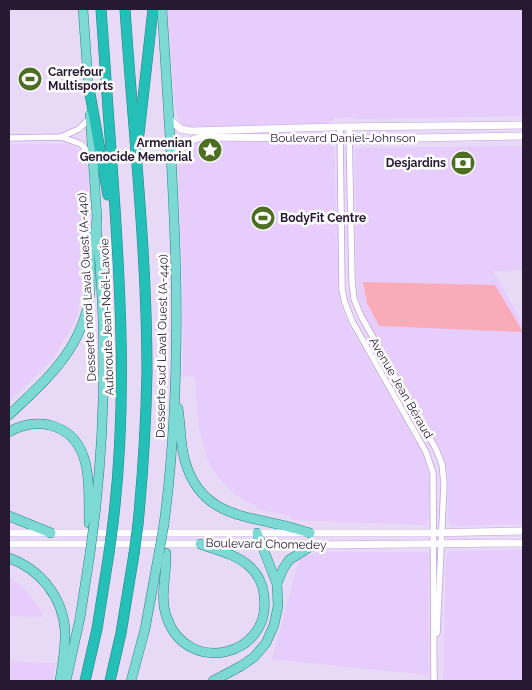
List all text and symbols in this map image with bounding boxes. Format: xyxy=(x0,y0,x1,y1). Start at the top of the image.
place label: Carrefour Multisports xyxy=(48,65,113,93)
sports icon: Carrefour Multisports xyxy=(17,66,43,92)
street label: Boulevard Daniel-Johnson xyxy=(270,131,416,145)
place label: Armenian Genocide Memorial xyxy=(80,136,192,164)
place icon: Armenian Genocide Memorial xyxy=(197,137,223,163)
bank icon: Desjardins xyxy=(450,150,476,176)
place label: Desjardins xyxy=(386,156,446,170)
street label: Desserte nord Laval Ouest (A-440) xyxy=(75,192,99,382)
sports icon: BodyFit Centre xyxy=(250,205,276,231)
place label: BodyFit Centre xyxy=(280,211,366,225)
street label: Autoroute Jean-Noël-Lavoie xyxy=(97,238,117,396)
street label: Desserte sud Laval Ouest (A-440) xyxy=(153,254,171,438)
street label: Avenue Jean Béraud xyxy=(366,335,436,441)
street label: Boulevard Chomedey xyxy=(205,536,327,552)

